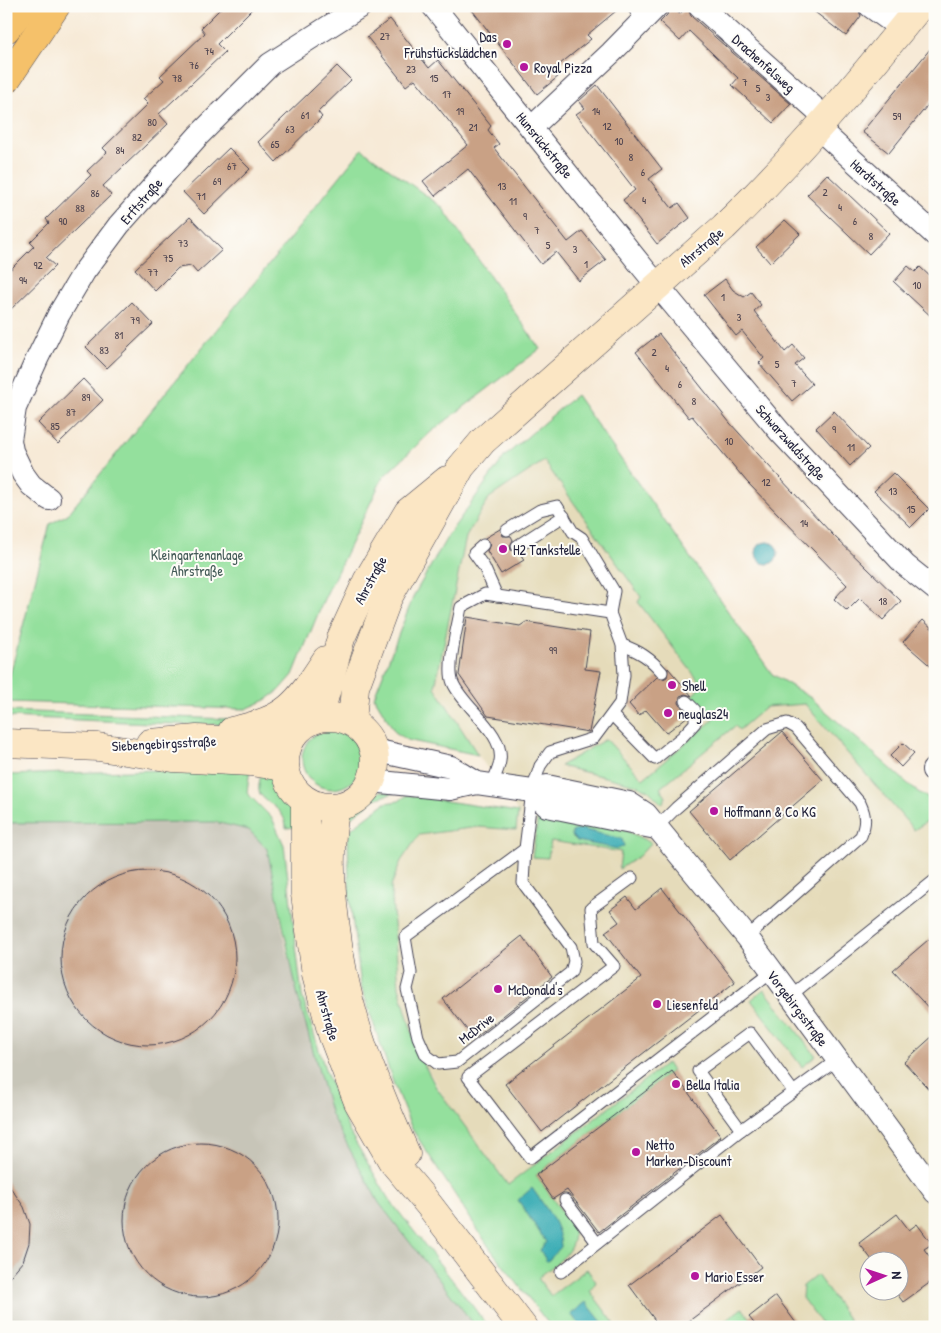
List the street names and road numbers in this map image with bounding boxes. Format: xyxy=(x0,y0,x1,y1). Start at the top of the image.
street label: Drachenfelsweg xyxy=(728,30,800,97)
street label: Hunsrückstraße xyxy=(512,108,578,183)
street label: Hardtstraße xyxy=(846,154,906,211)
street label: Erftstraße xyxy=(116,174,167,229)
street label: Ahrstraße xyxy=(675,223,728,272)
street label: Schwarzwaldstraße xyxy=(751,400,831,485)
street label: Ahrstraße xyxy=(349,552,392,608)
street label: Siebengebirgsstraße xyxy=(111,731,217,756)
street label: Vorgebirgsstraße xyxy=(762,966,833,1051)
street label: Ahrstraße xyxy=(311,987,344,1043)
street label: McDrive xyxy=(454,1008,498,1048)

